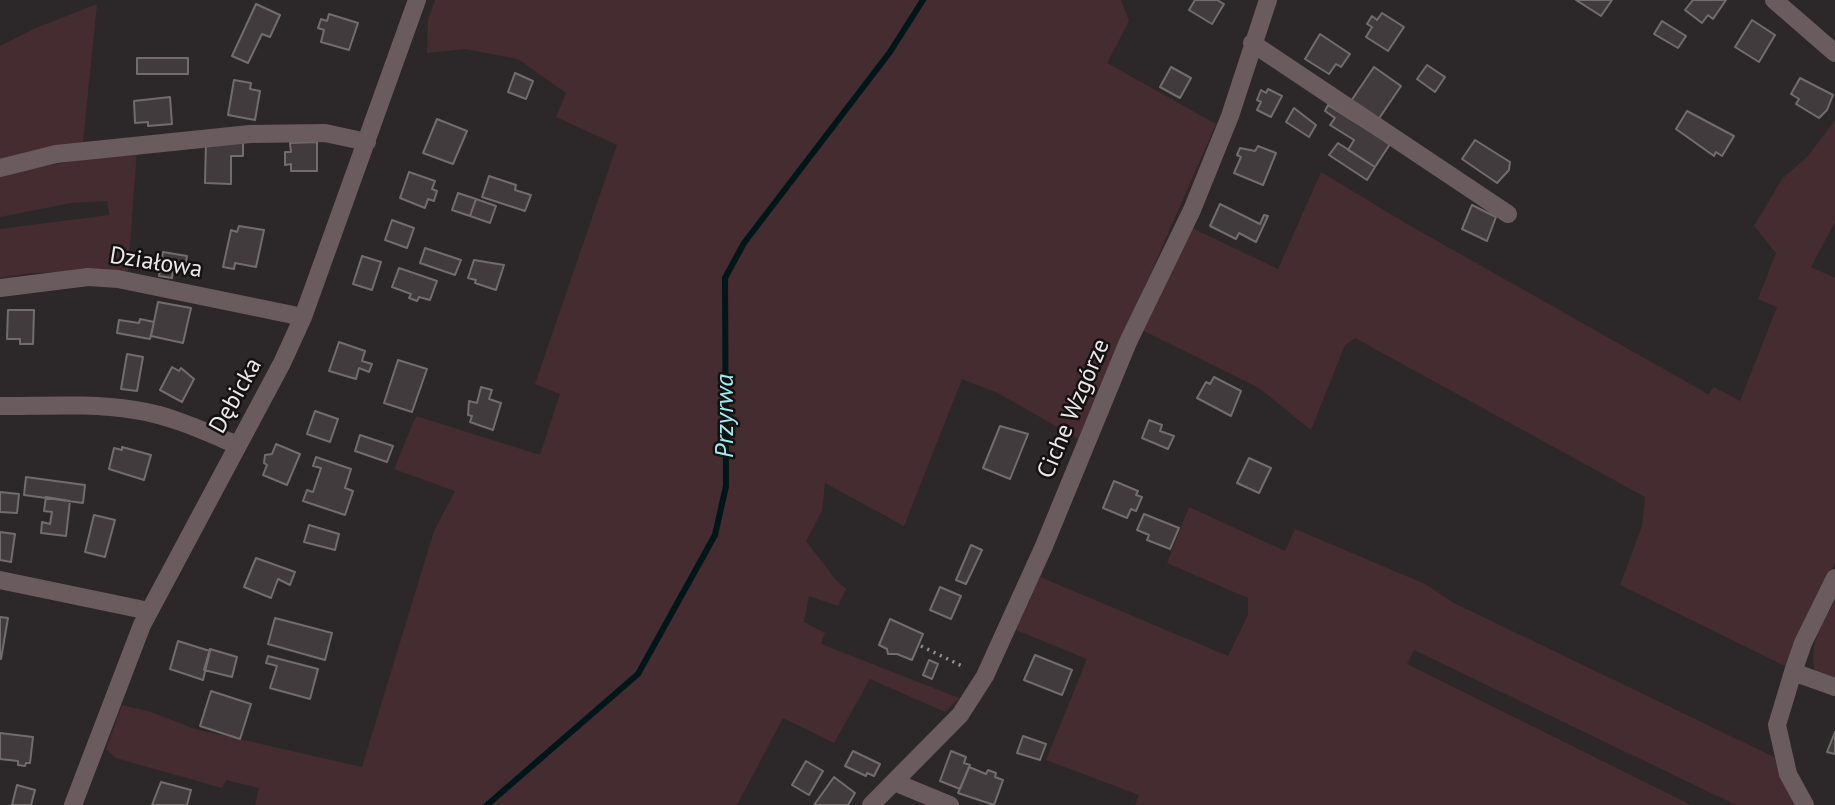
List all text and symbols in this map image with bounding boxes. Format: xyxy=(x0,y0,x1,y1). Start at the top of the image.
street label: Działowa xyxy=(108,241,204,285)
street label: Ciche Wzgórze xyxy=(1032,335,1116,483)
street label: Dębicka xyxy=(204,353,268,439)
water label: Przyrwa xyxy=(710,374,742,458)

